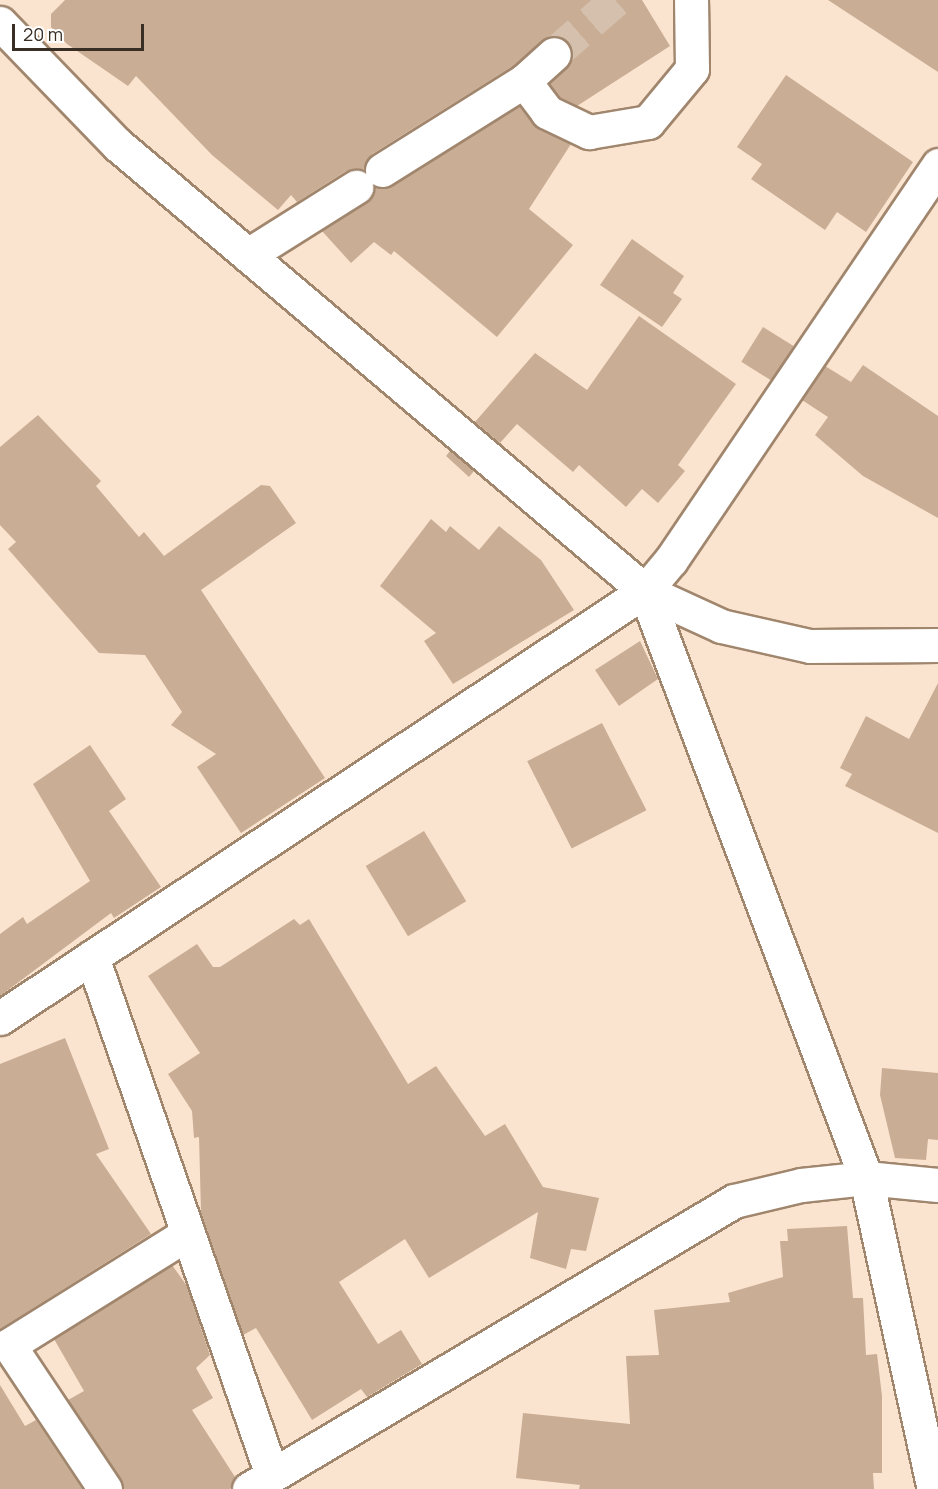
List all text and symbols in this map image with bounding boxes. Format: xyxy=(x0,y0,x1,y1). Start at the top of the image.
scale bar xyxy=(15,12,147,50)
text: 20 m xyxy=(23,22,63,46)

